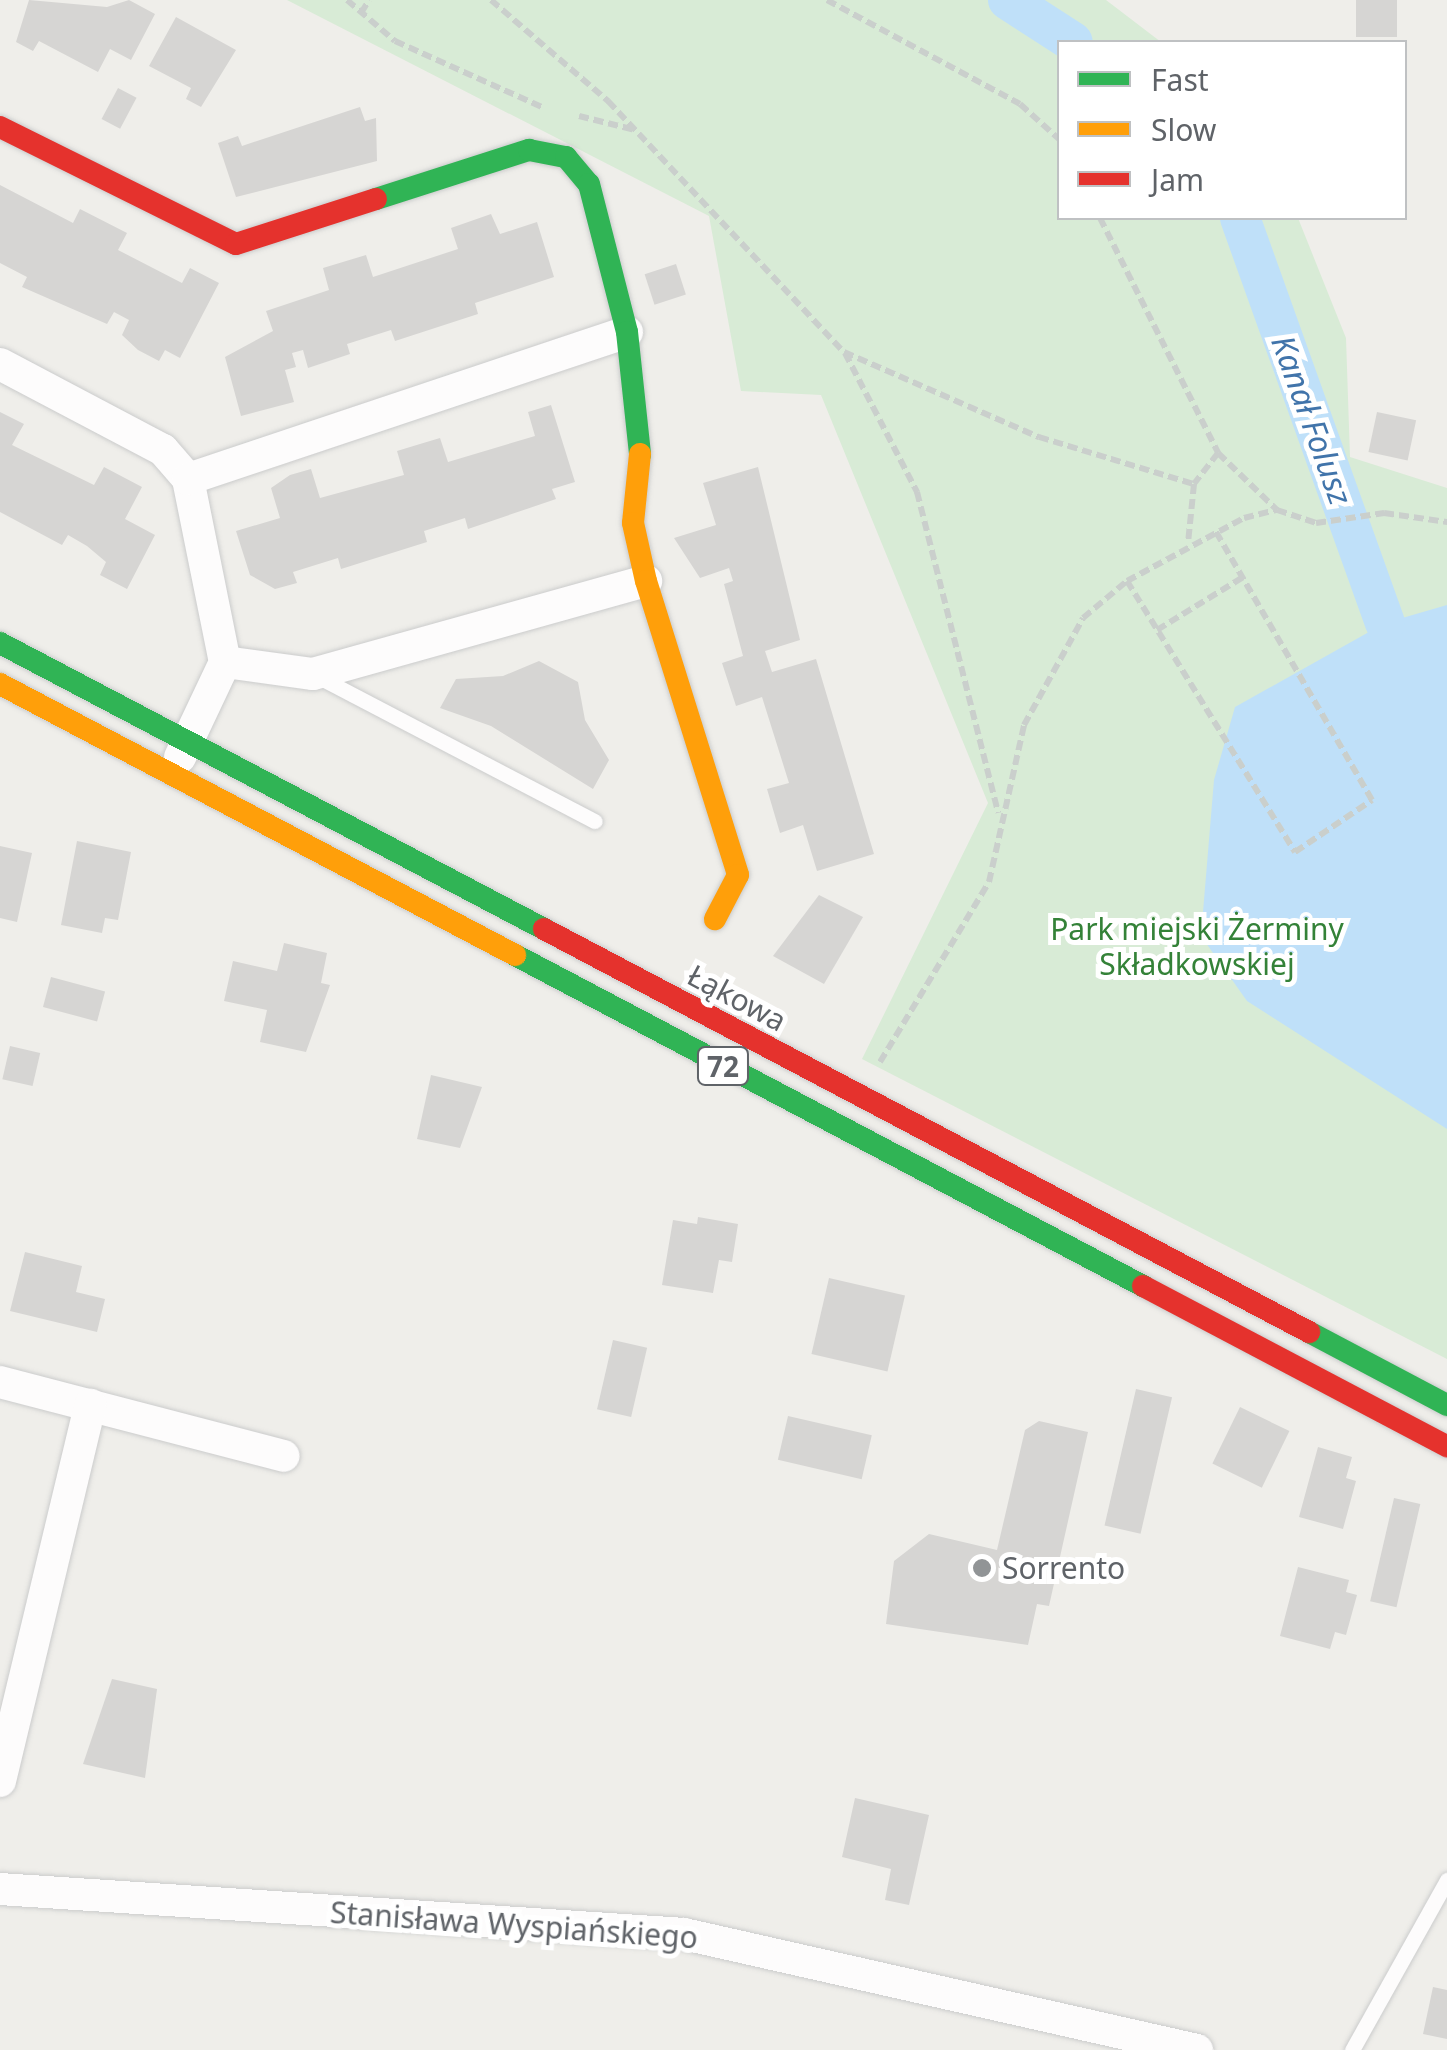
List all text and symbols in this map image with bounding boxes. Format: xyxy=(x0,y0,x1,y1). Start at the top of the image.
legend xyxy=(1057,40,1407,220)
text: Fast xyxy=(1151,59,1209,100)
text: Slow xyxy=(1151,109,1216,150)
text: Jam xyxy=(1151,159,1204,200)
water label: Kanał Folusz xyxy=(1264,330,1360,510)
park label: Park miejski Żerminy Składkowskiej xyxy=(1050,911,1344,982)
street label: Łąkowa xyxy=(682,957,792,1039)
road number: 72 xyxy=(696,1043,750,1089)
place label: Sorrento xyxy=(1002,1550,1125,1586)
marker: Sorrento xyxy=(971,1557,993,1579)
street label: Stanisława Wyspiańskiego xyxy=(329,1894,699,1956)

